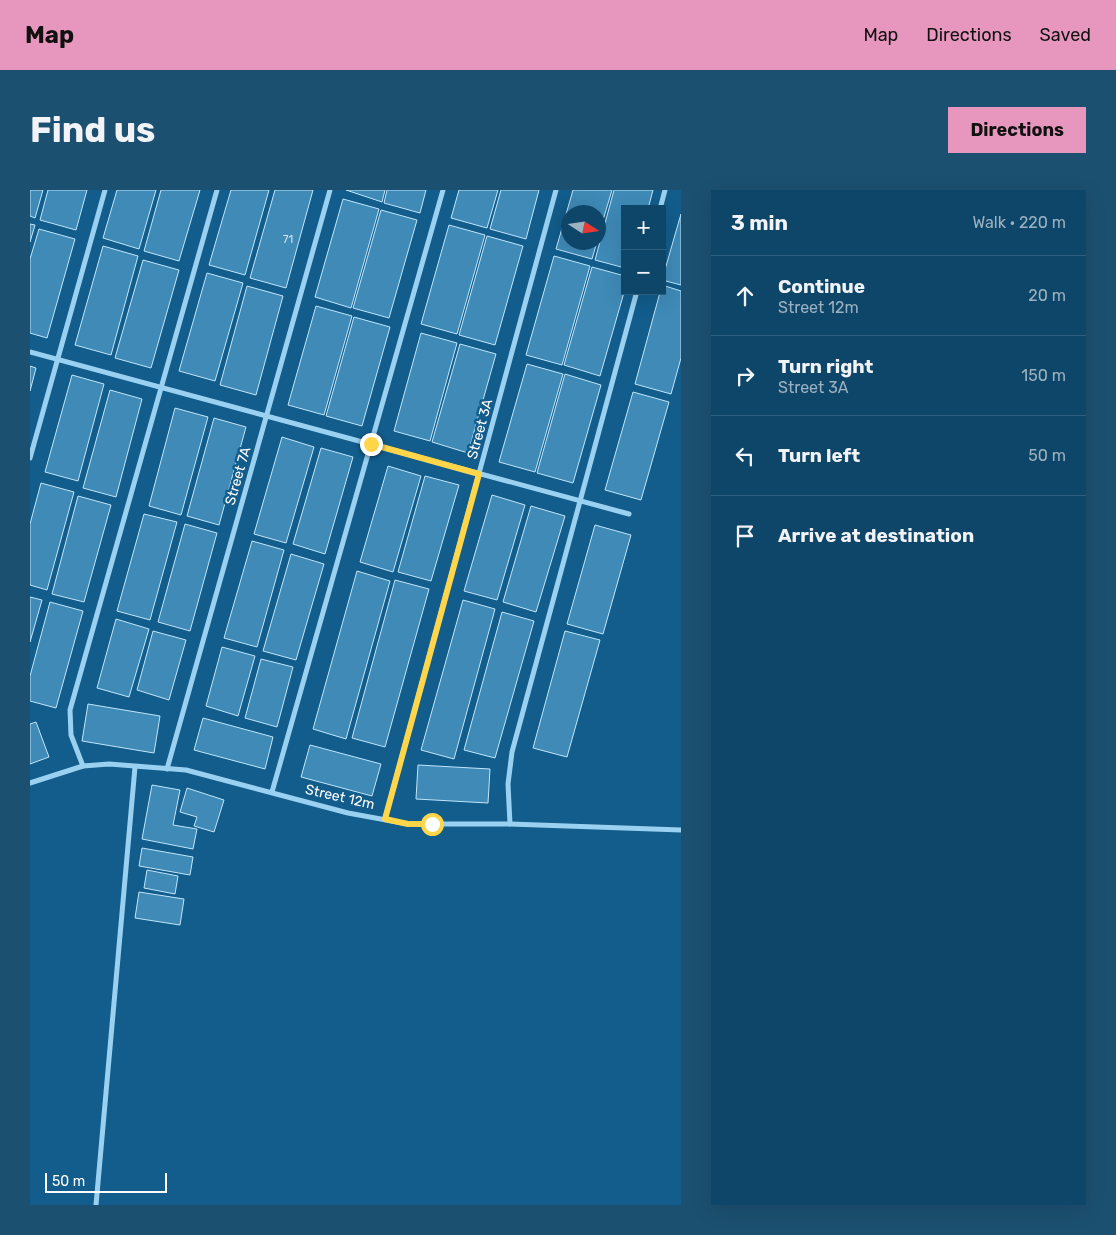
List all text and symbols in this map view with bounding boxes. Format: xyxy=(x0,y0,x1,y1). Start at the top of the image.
text: Map xyxy=(25,21,74,49)
text: Map xyxy=(863,24,898,46)
text: Directions xyxy=(926,24,1012,46)
text: Saved xyxy=(1040,24,1091,46)
button: Directions xyxy=(948,107,1086,153)
text: Find us xyxy=(30,109,155,151)
north arrow xyxy=(561,205,606,250)
map controls xyxy=(621,205,666,295)
button: + xyxy=(621,205,666,250)
text: 3 min xyxy=(731,210,788,235)
text: Walk · 220 m xyxy=(973,213,1066,232)
house number: 71 xyxy=(283,233,293,246)
button: − xyxy=(621,250,666,295)
text: Continue xyxy=(778,275,865,298)
icon: ahead xyxy=(731,282,759,310)
text: 20 m xyxy=(1028,286,1066,305)
text: Street 12m xyxy=(778,298,859,317)
text: Turn right xyxy=(778,355,873,378)
icon: right xyxy=(731,362,759,390)
text: 150 m xyxy=(1021,366,1066,385)
text: Street 3A xyxy=(778,378,849,397)
street label: Street 3A xyxy=(464,396,496,461)
route end xyxy=(360,433,383,456)
icon: left xyxy=(731,442,759,470)
street label: Street 7A xyxy=(222,444,255,507)
text: Turn left xyxy=(778,444,860,467)
text: 50 m xyxy=(1028,446,1066,465)
icon: arrive xyxy=(731,522,759,550)
text: Arrive at destination xyxy=(778,524,974,547)
street label: Street 12m xyxy=(304,781,376,813)
route start xyxy=(421,813,444,836)
scale bar xyxy=(45,1170,168,1193)
text: 50 m xyxy=(52,1173,85,1190)

